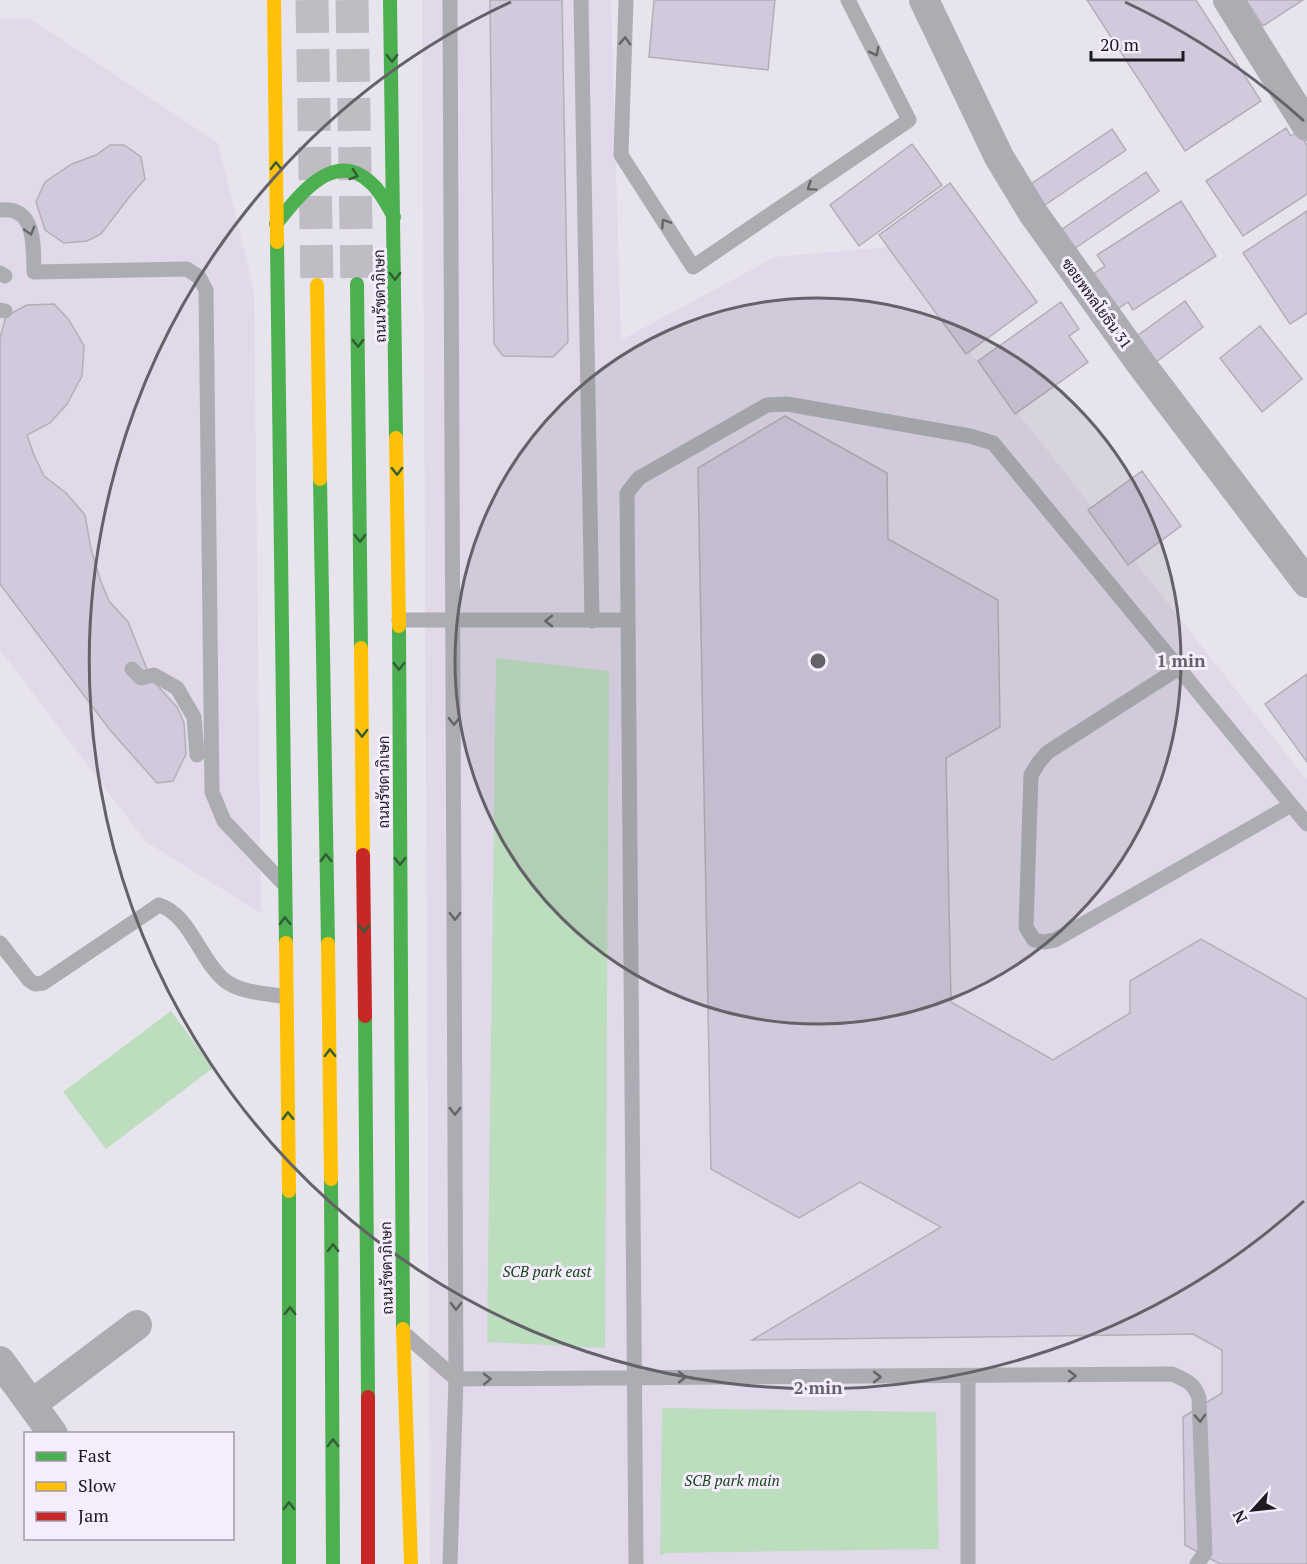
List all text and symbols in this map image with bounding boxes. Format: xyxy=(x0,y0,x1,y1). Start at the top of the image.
scale bar xyxy=(1091,24,1182,62)
text: 20 m xyxy=(1100,32,1140,56)
one-way arrow xyxy=(618,36,631,45)
one-way arrow xyxy=(867,46,879,57)
one-way arrow xyxy=(385,54,398,63)
one-way arrow xyxy=(270,161,282,170)
one-way arrow xyxy=(349,167,359,180)
one-way arrow xyxy=(807,180,818,191)
one-way arrow xyxy=(660,219,672,229)
one-way arrow xyxy=(23,225,35,236)
street label: ถนนรัชดาภิเษก xyxy=(368,249,390,343)
street label: ซอยพหลโยธิน 31 xyxy=(1057,254,1137,352)
one-way arrow xyxy=(389,271,401,280)
one-way arrow xyxy=(352,338,364,347)
one-way arrow xyxy=(391,466,403,475)
one-way arrow xyxy=(354,533,366,542)
one-way arrow xyxy=(544,615,553,627)
text: 1 min xyxy=(1156,648,1206,672)
centre of rings xyxy=(808,651,828,671)
one-way arrow xyxy=(393,661,405,670)
one-way arrow xyxy=(448,717,460,726)
one-way arrow xyxy=(356,728,368,737)
street label: ถนนรัชดาภิเษก xyxy=(373,735,393,829)
one-way arrow xyxy=(320,853,333,862)
one-way arrow xyxy=(394,856,406,865)
one-way arrow xyxy=(449,912,461,921)
one-way arrow xyxy=(279,916,291,925)
one-way arrow xyxy=(358,923,370,932)
one-way arrow xyxy=(323,1048,336,1057)
one-way arrow xyxy=(449,1107,461,1116)
one-way arrow xyxy=(281,1111,294,1120)
street label: ถนนรัชดาภิเษก xyxy=(375,1221,397,1315)
one-way arrow xyxy=(326,1243,339,1252)
park label: SCB park east xyxy=(502,1261,592,1281)
one-way arrow xyxy=(450,1302,462,1311)
one-way arrow xyxy=(284,1306,296,1315)
one-way arrow xyxy=(1067,1369,1076,1382)
one-way arrow xyxy=(677,1371,686,1383)
one-way arrow xyxy=(872,1371,881,1383)
one-way arrow xyxy=(482,1373,491,1385)
text: 2 min xyxy=(793,1375,843,1399)
one-way arrow xyxy=(1194,1413,1207,1422)
legend xyxy=(24,1432,234,1540)
one-way arrow xyxy=(327,1438,339,1447)
text: Fast xyxy=(78,1443,112,1467)
park label: SCB park main xyxy=(684,1470,780,1490)
text: Slow xyxy=(78,1473,117,1497)
north arrow xyxy=(1223,1480,1283,1540)
one-way arrow xyxy=(283,1501,295,1510)
text: Jam xyxy=(78,1503,109,1527)
text: N xyxy=(1227,1506,1252,1527)

